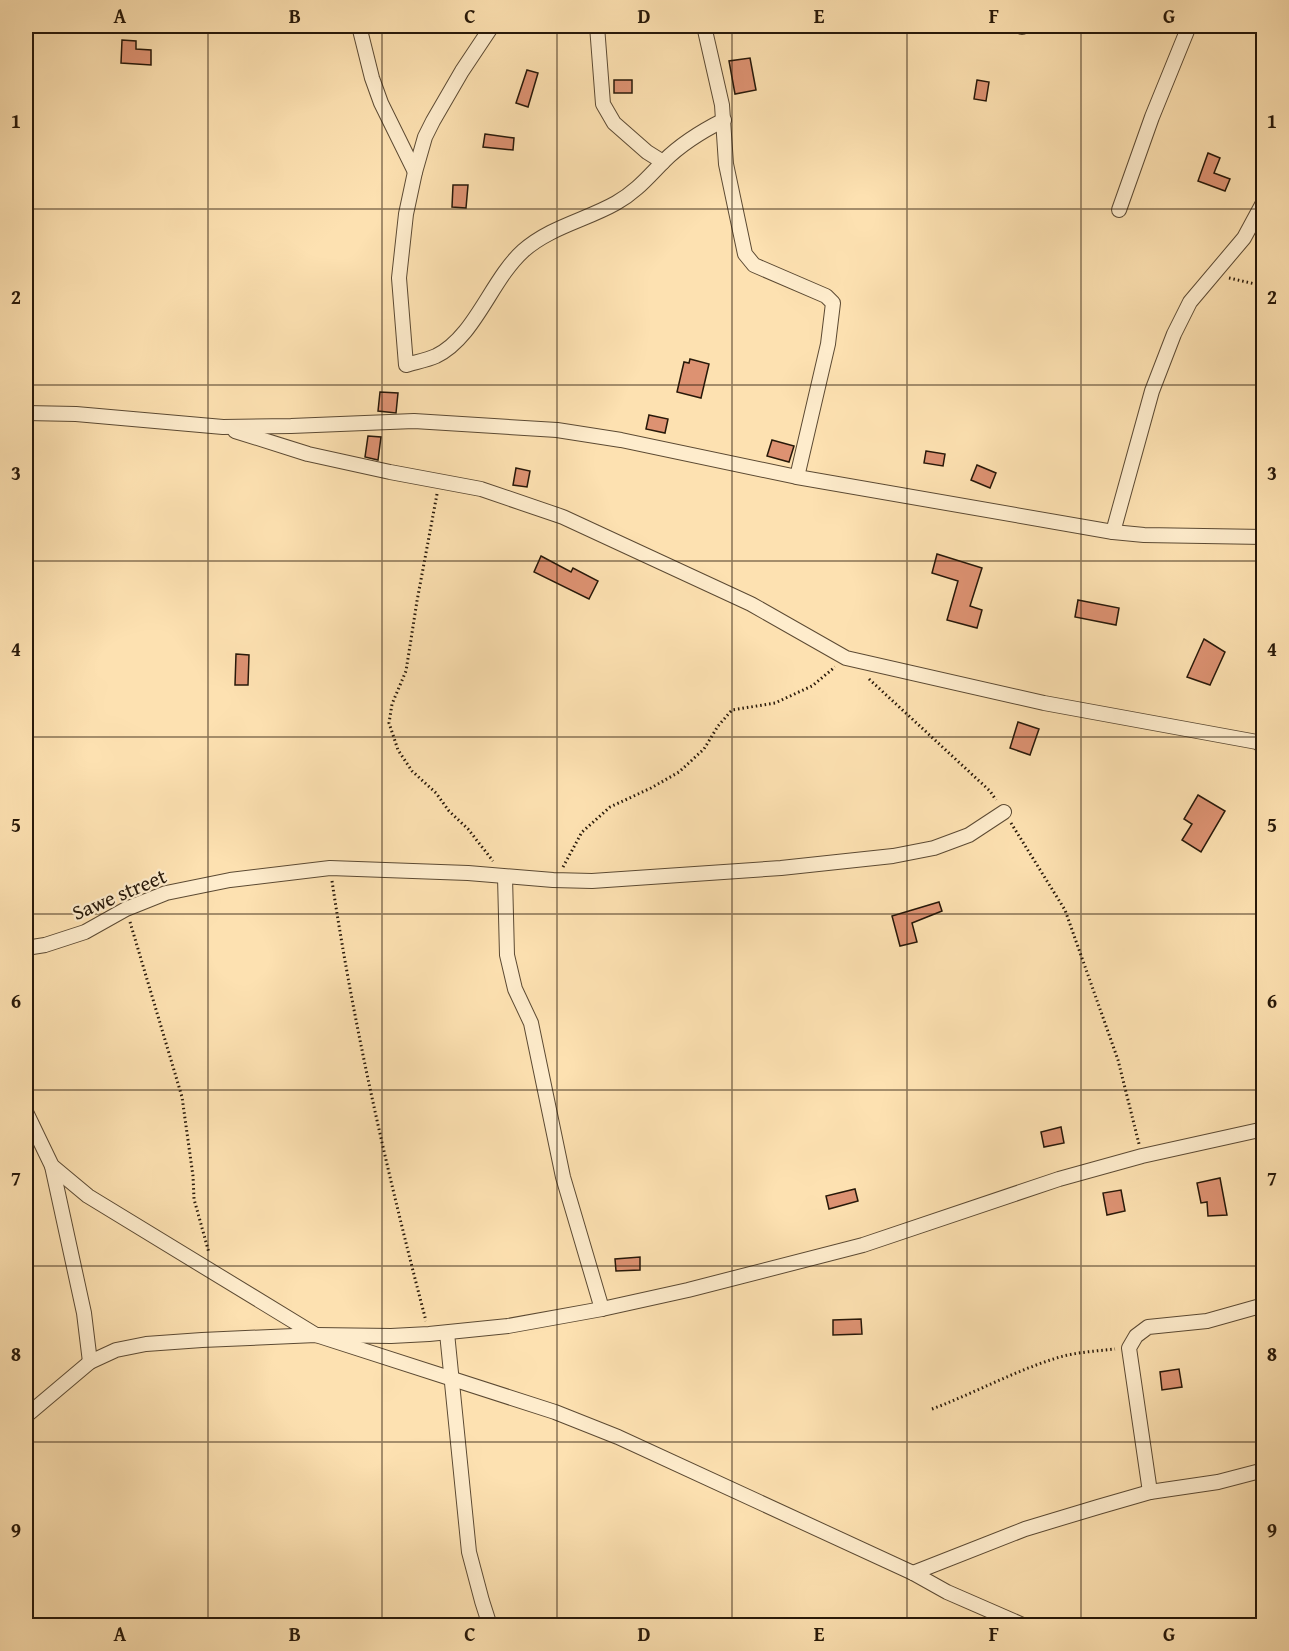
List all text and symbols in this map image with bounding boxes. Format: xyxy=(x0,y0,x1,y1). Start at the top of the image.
text: A xyxy=(114,1,127,30)
text: B xyxy=(289,1,301,30)
text: C xyxy=(464,1,476,30)
text: D xyxy=(637,1,651,30)
text: E xyxy=(814,1,825,30)
text: F xyxy=(989,1,999,30)
text: G xyxy=(1163,1,1175,30)
text: 1 xyxy=(11,106,21,135)
text: 1 xyxy=(1267,106,1277,135)
text: 2 xyxy=(11,282,21,311)
text: 2 xyxy=(1267,282,1277,311)
text: 3 xyxy=(11,458,21,487)
text: 3 xyxy=(1267,458,1277,487)
text: 4 xyxy=(11,634,21,663)
text: 4 xyxy=(1267,634,1277,663)
text: 5 xyxy=(11,810,21,839)
text: 5 xyxy=(1267,810,1277,839)
street label: Sawe street xyxy=(67,860,172,928)
text: 6 xyxy=(11,986,21,1015)
text: 6 xyxy=(1267,986,1277,1015)
text: 7 xyxy=(11,1163,21,1192)
text: 7 xyxy=(1267,1163,1277,1192)
text: 8 xyxy=(11,1339,21,1368)
text: 8 xyxy=(1267,1339,1277,1368)
text: 9 xyxy=(11,1515,21,1544)
text: 9 xyxy=(1267,1515,1277,1544)
text: A xyxy=(114,1619,127,1648)
text: B xyxy=(289,1619,301,1648)
text: C xyxy=(464,1619,476,1648)
text: D xyxy=(637,1619,651,1648)
text: E xyxy=(814,1619,825,1648)
text: F xyxy=(989,1619,999,1648)
text: G xyxy=(1163,1619,1175,1648)

